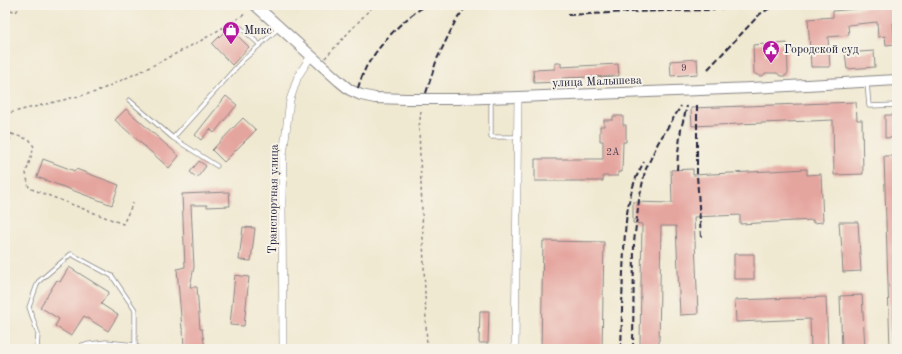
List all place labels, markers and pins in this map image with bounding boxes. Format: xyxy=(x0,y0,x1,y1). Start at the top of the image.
shop icon: Микс xyxy=(221,20,241,45)
place label: Микс xyxy=(244,25,272,37)
public building icon: Городской суд xyxy=(761,39,781,64)
place label: Городской суд xyxy=(784,44,859,56)

